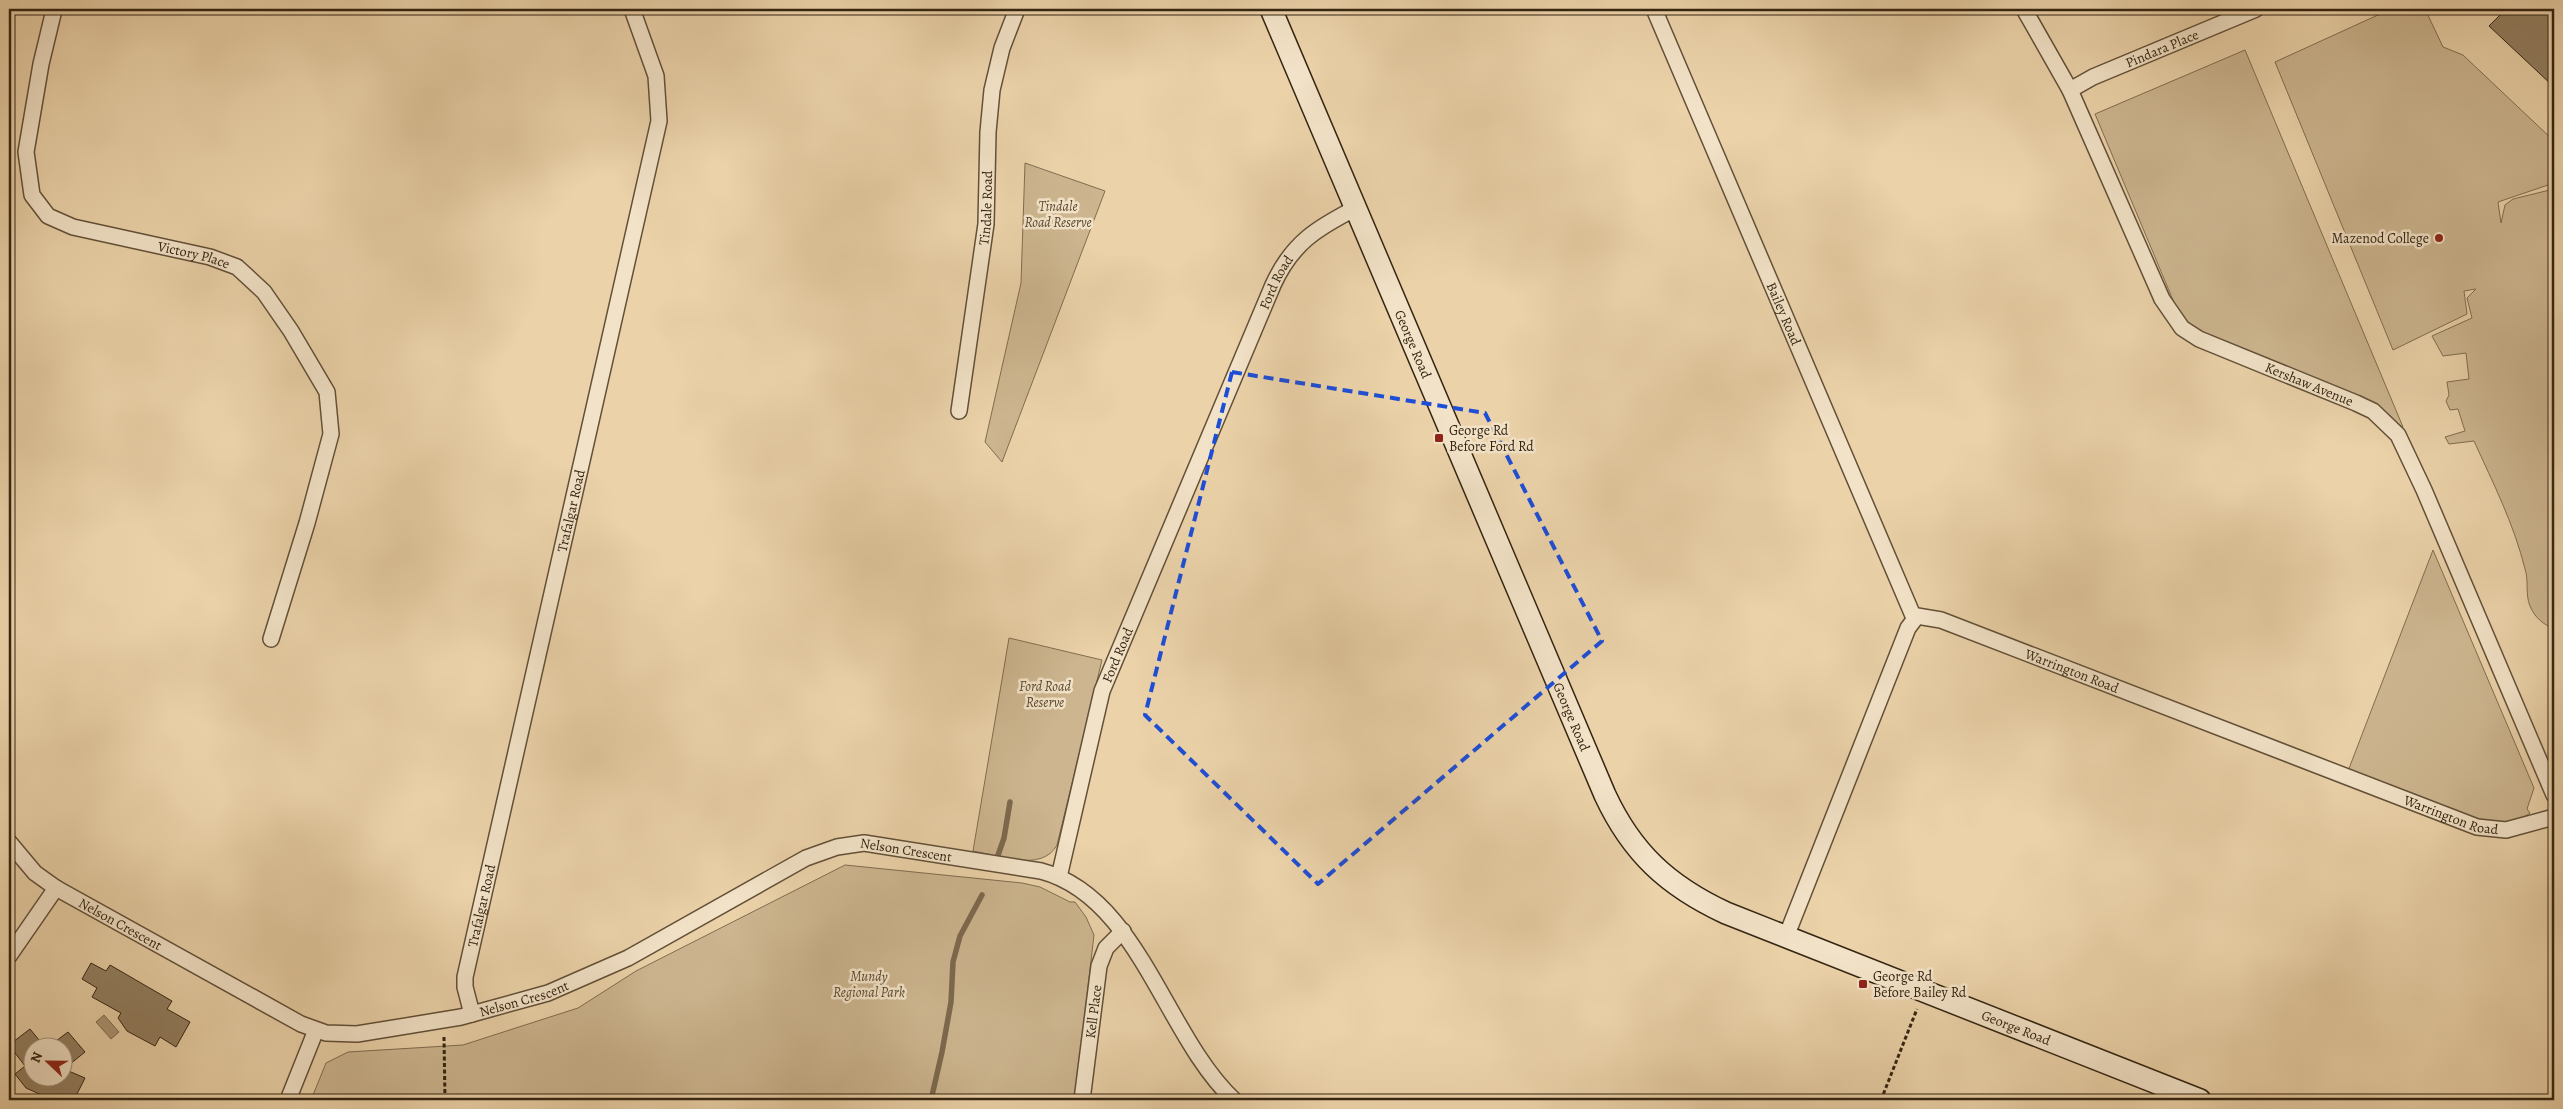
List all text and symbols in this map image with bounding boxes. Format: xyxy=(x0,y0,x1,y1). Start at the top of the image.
street label: Pindara Place xyxy=(2123,25,2201,72)
street label: Tindale Road xyxy=(974,170,997,246)
park label: Tindale Road Reserve xyxy=(1024,197,1092,232)
place label: Mazenod College xyxy=(2331,229,2429,248)
marker: Mazenod College xyxy=(2433,232,2445,244)
street label: Victory Place xyxy=(155,237,233,274)
street label: Ford Road xyxy=(1255,251,1298,312)
street label: Bailey Road xyxy=(1762,279,1806,348)
street label: George Road xyxy=(1390,307,1436,382)
street label: Kershaw Avenue xyxy=(2262,358,2356,411)
place label: George Rd Before Ford Rd xyxy=(1449,421,1534,456)
marker: George Rd Before Ford Rd xyxy=(1433,432,1445,444)
street label: Trafalgar Road xyxy=(553,467,590,554)
street label: Ford Road xyxy=(1098,624,1138,686)
street label: Warrington Road xyxy=(2021,644,2122,698)
park label: Ford Road Reserve xyxy=(1019,677,1071,712)
street label: George Road xyxy=(1548,680,1594,755)
street label: Warrington Road xyxy=(2400,790,2500,839)
street label: Nelson Crescent xyxy=(859,834,954,867)
street label: Trafalgar Road xyxy=(463,862,500,949)
street label: Nelson Crescent xyxy=(75,893,166,955)
park label: Mundy Regional Park xyxy=(833,967,905,1002)
place label: George Rd Before Bailey Rd xyxy=(1873,967,1967,1002)
street label: Nelson Crescent xyxy=(477,976,572,1022)
marker: George Rd Before Bailey Rd xyxy=(1857,978,1869,990)
street label: Kell Place xyxy=(1081,984,1107,1040)
street label: George Road xyxy=(1979,1006,2054,1050)
north arrow xyxy=(22,1036,72,1086)
text: N xyxy=(26,1049,47,1066)

